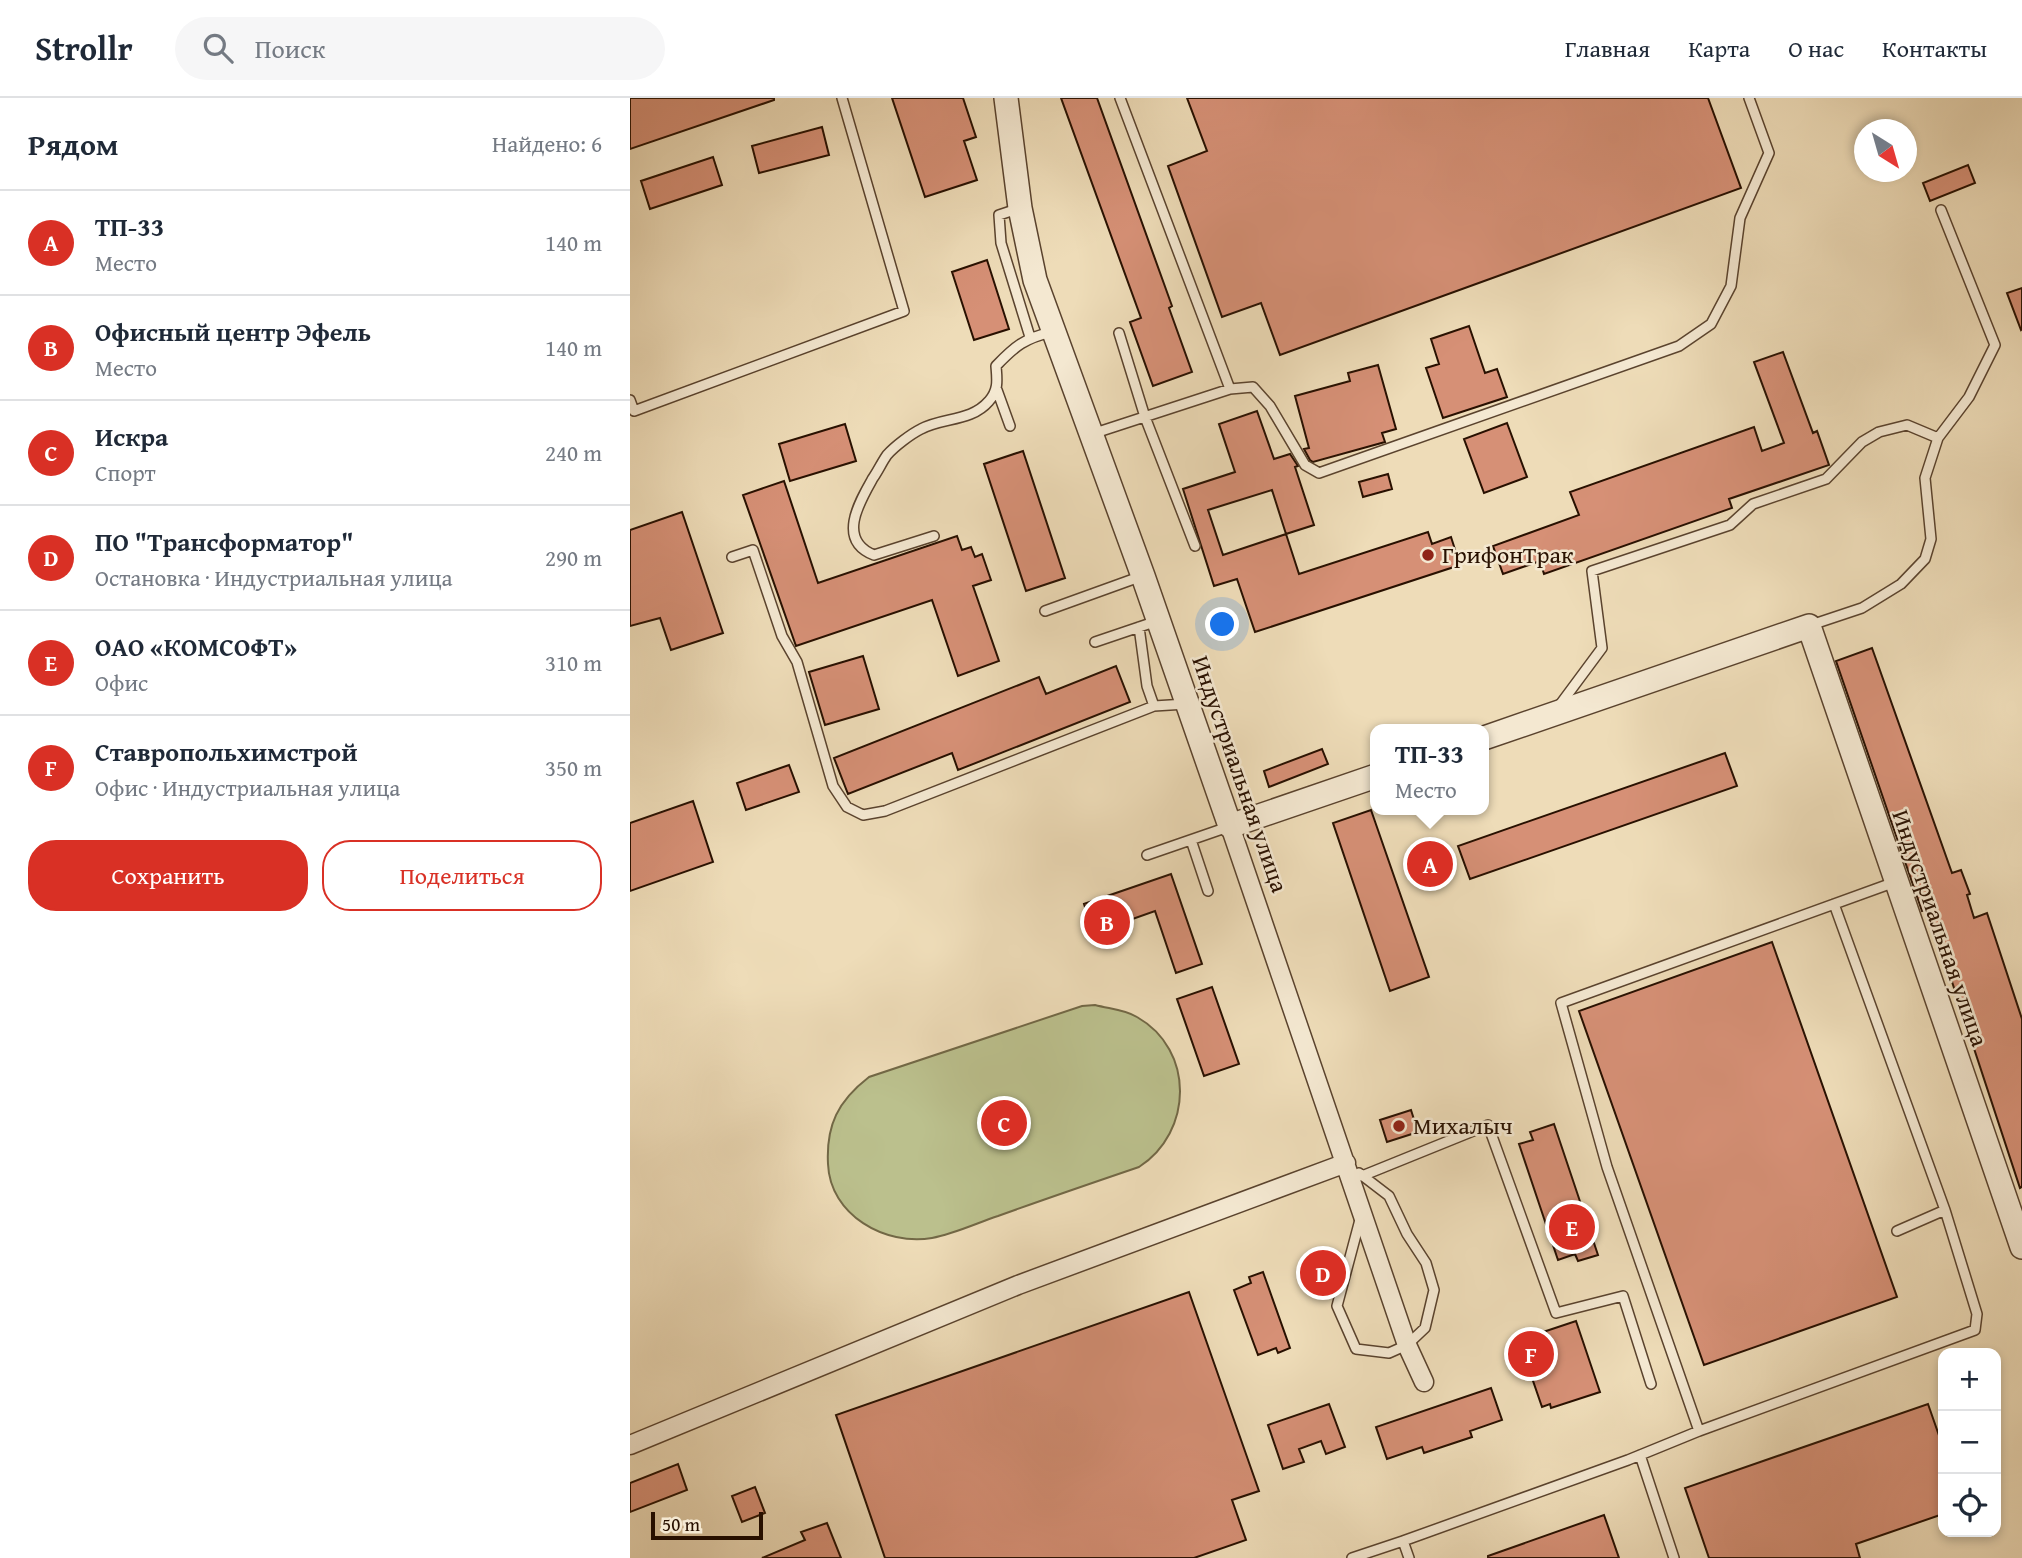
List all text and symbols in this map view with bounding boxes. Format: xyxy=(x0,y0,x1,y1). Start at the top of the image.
search box xyxy=(175,17,665,80)
text: Strollr xyxy=(35,24,133,72)
icon: search xyxy=(199,29,237,67)
text: Поиск xyxy=(255,29,325,68)
text: Главная xyxy=(1565,31,1650,66)
text: Карта xyxy=(1688,31,1750,66)
text: О нас xyxy=(1788,31,1844,66)
text: Контакты xyxy=(1882,31,1987,66)
north arrow xyxy=(1854,119,1917,182)
text: Рядом xyxy=(28,122,119,166)
text: Найдено: 6 xyxy=(492,127,602,160)
text: ТП-33 xyxy=(95,207,164,246)
text: A xyxy=(44,226,58,259)
text: 140 m xyxy=(545,226,602,259)
text: Место xyxy=(95,246,157,279)
text: Офисный центр Эфель xyxy=(95,312,371,351)
text: B xyxy=(44,331,58,364)
text: 140 m xyxy=(545,331,602,364)
text: Место xyxy=(95,351,157,384)
text: Искра xyxy=(95,417,168,456)
text: C xyxy=(44,436,58,469)
text: 240 m xyxy=(545,436,602,469)
text: Спорт xyxy=(95,456,156,489)
text: ПО "Трансформатор" xyxy=(95,522,354,561)
place label: ГрифонТрак xyxy=(1442,537,1574,572)
text: D xyxy=(44,541,58,574)
text: 290 m xyxy=(545,541,602,574)
marker: ГрифонТрак xyxy=(1420,547,1436,563)
text: Остановка · Индустриальная улица xyxy=(95,561,452,594)
your location xyxy=(1205,607,1239,641)
text: ОАО «КОМСОФТ» xyxy=(95,627,297,666)
text: E xyxy=(45,646,57,679)
text: 310 m xyxy=(545,646,602,679)
street label: Индустриальная улица xyxy=(1183,651,1298,897)
text: Офис xyxy=(95,666,148,699)
popup xyxy=(1370,724,1489,815)
text: Ставропольхимстрой xyxy=(95,732,357,771)
text: ТП-33 xyxy=(1395,734,1464,773)
text: F xyxy=(45,751,57,784)
text: 350 m xyxy=(545,751,602,784)
text: Офис · Индустриальная улица xyxy=(95,771,400,804)
text: Место xyxy=(1395,773,1457,806)
street label: Индустриальная улица xyxy=(1883,805,1998,1051)
pin: A xyxy=(1407,838,1453,890)
button: Сохранить xyxy=(28,840,308,911)
button: Поделиться xyxy=(322,840,602,911)
pin: B xyxy=(1084,896,1130,948)
pin: C xyxy=(981,1097,1027,1149)
place label: Михалыч xyxy=(1413,1108,1513,1143)
marker: Михалыч xyxy=(1391,1118,1407,1134)
pin: E xyxy=(1549,1201,1595,1253)
pin: D xyxy=(1300,1247,1346,1299)
pin: F xyxy=(1508,1328,1554,1380)
map controls xyxy=(1938,1348,2001,1537)
button: + xyxy=(1938,1348,2001,1411)
button: − xyxy=(1938,1411,2001,1474)
button: locate xyxy=(1938,1474,2001,1537)
scale bar xyxy=(651,1509,763,1541)
text: 50 m xyxy=(662,1510,700,1538)

